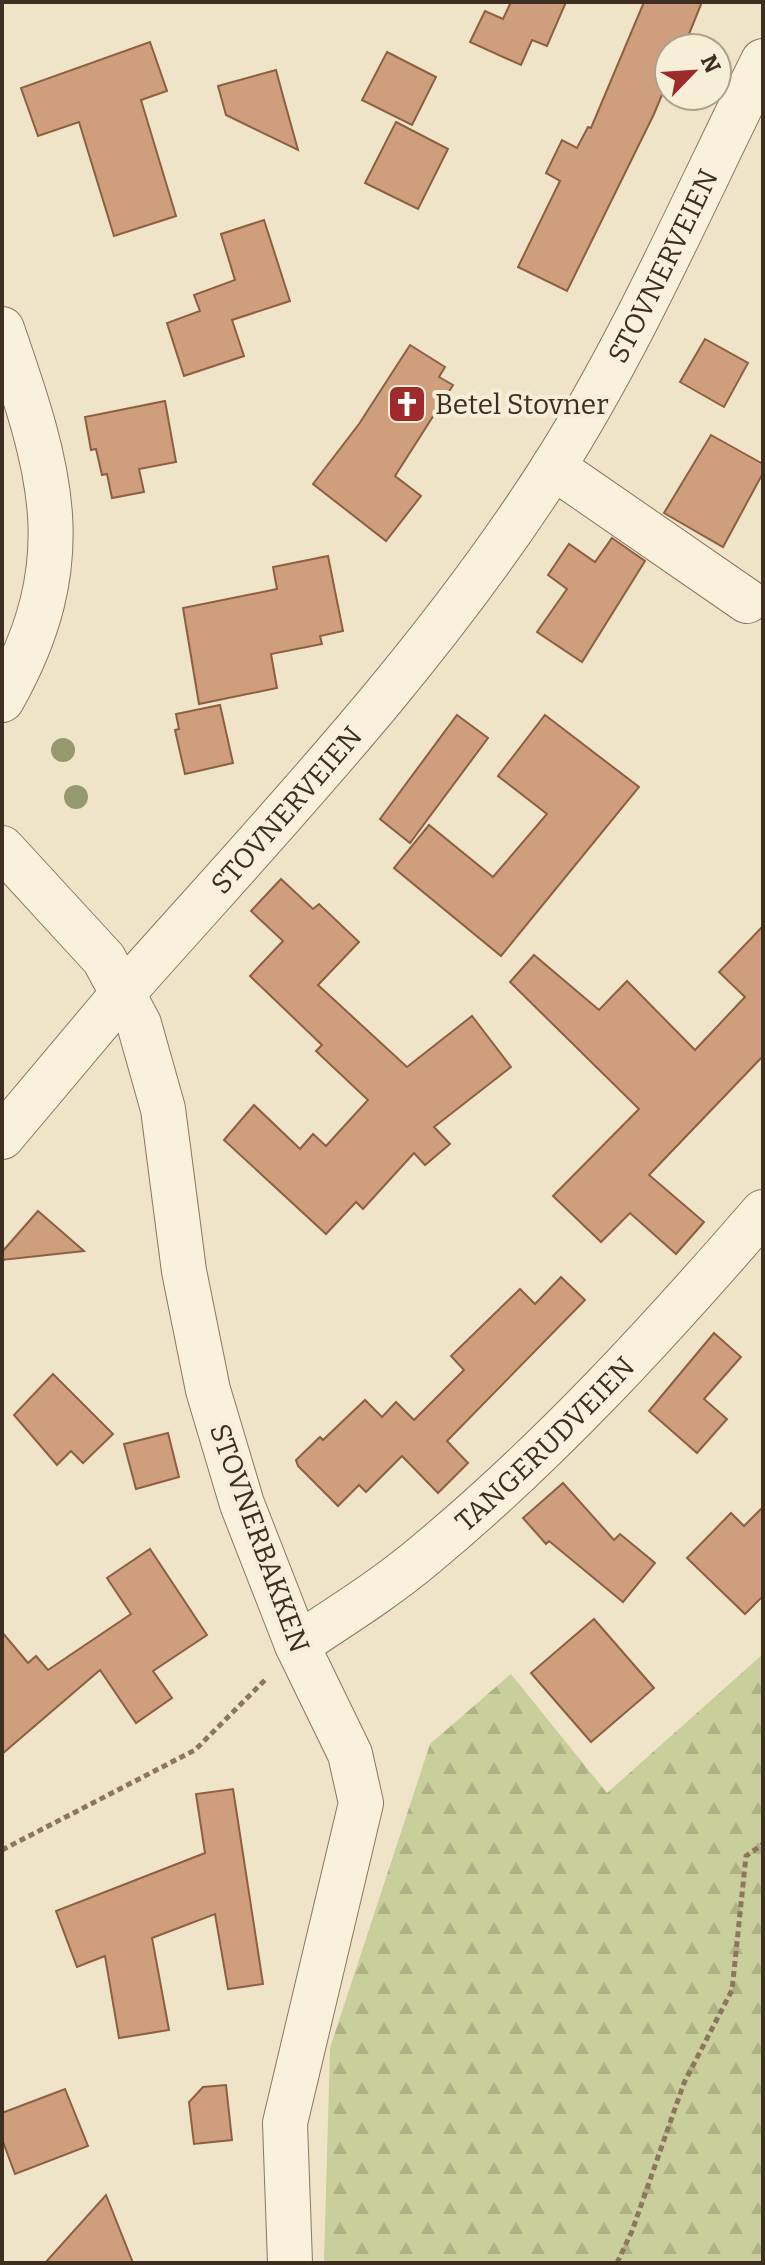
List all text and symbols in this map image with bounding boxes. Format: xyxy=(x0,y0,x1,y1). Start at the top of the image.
north arrow xyxy=(653,32,733,112)
text: N xyxy=(695,50,727,77)
street label: STOVNERVEIEN xyxy=(601,164,725,369)
church icon: Betel Stovner xyxy=(386,383,428,425)
place label: Betel Stovner xyxy=(435,388,609,421)
street label: STOVNERVEIEN xyxy=(204,720,369,900)
street label: TANGERUDVEIEN xyxy=(449,1350,641,1538)
street label: STOVNERBAKKEN xyxy=(203,1419,316,1657)

